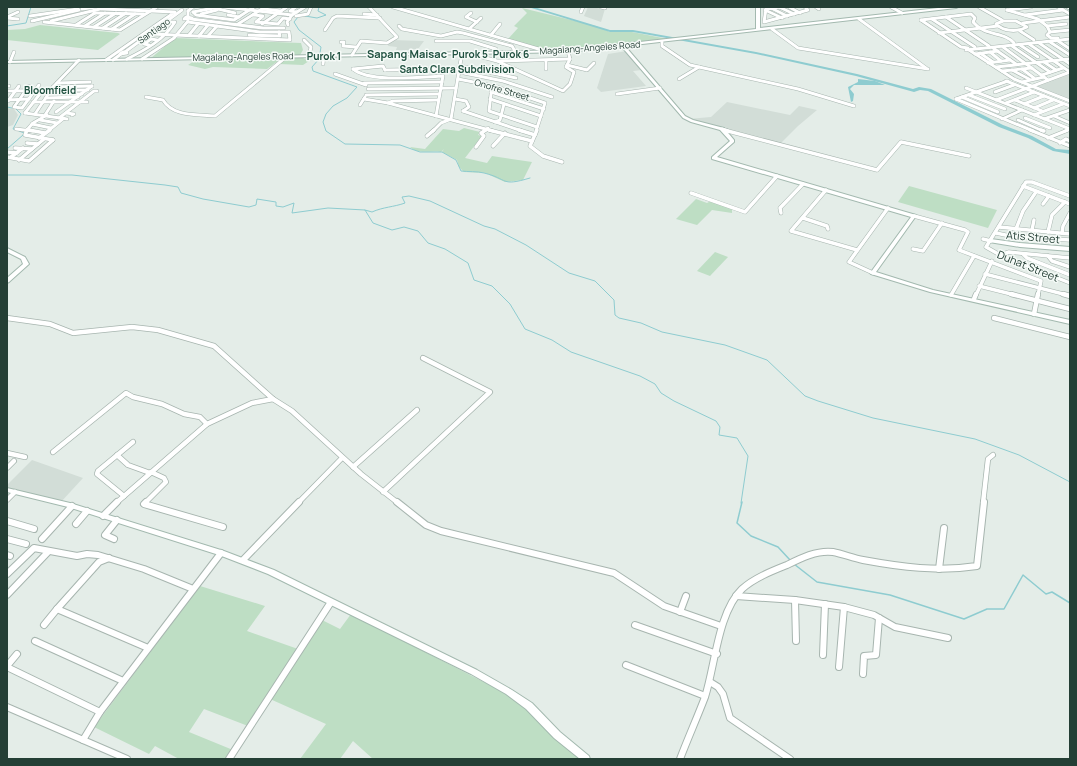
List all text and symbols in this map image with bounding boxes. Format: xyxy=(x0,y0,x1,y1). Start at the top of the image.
street label: Santiago xyxy=(135,15,173,47)
street label: Magalang-Angeles Road xyxy=(539,37,641,58)
district label: Sapang Maisac xyxy=(367,46,447,61)
district label: Purok 5 xyxy=(452,47,488,61)
district label: Purok 6 xyxy=(493,47,529,61)
street label: Magalang-Angeles Road xyxy=(192,49,294,64)
district label: Purok 1 xyxy=(307,49,341,63)
district label: Santa Clara Subdivision xyxy=(399,62,515,76)
street label: Onofre Street xyxy=(473,75,532,104)
district label: Bloomfield xyxy=(24,83,76,97)
street label: Atis Street xyxy=(1005,227,1061,246)
street label: Duhat Street xyxy=(995,246,1061,285)

